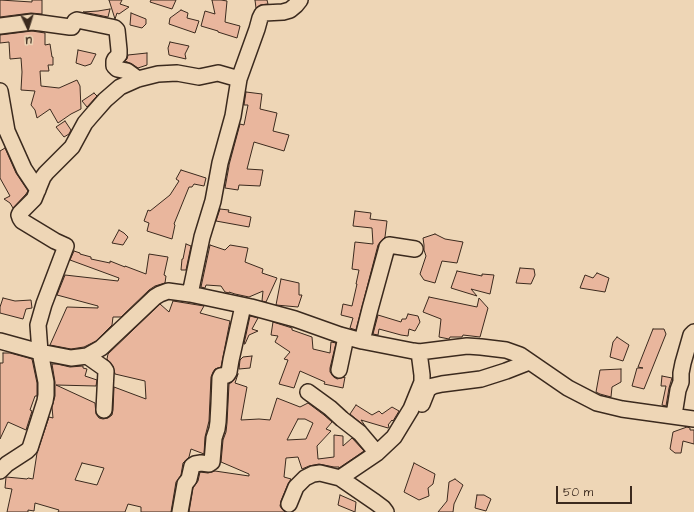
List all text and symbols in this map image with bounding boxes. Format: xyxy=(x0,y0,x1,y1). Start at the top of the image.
north arrow xyxy=(8,8,48,48)
text: U xyxy=(25,33,32,48)
scale bar xyxy=(558,478,634,504)
text: 50 m xyxy=(563,484,593,501)

